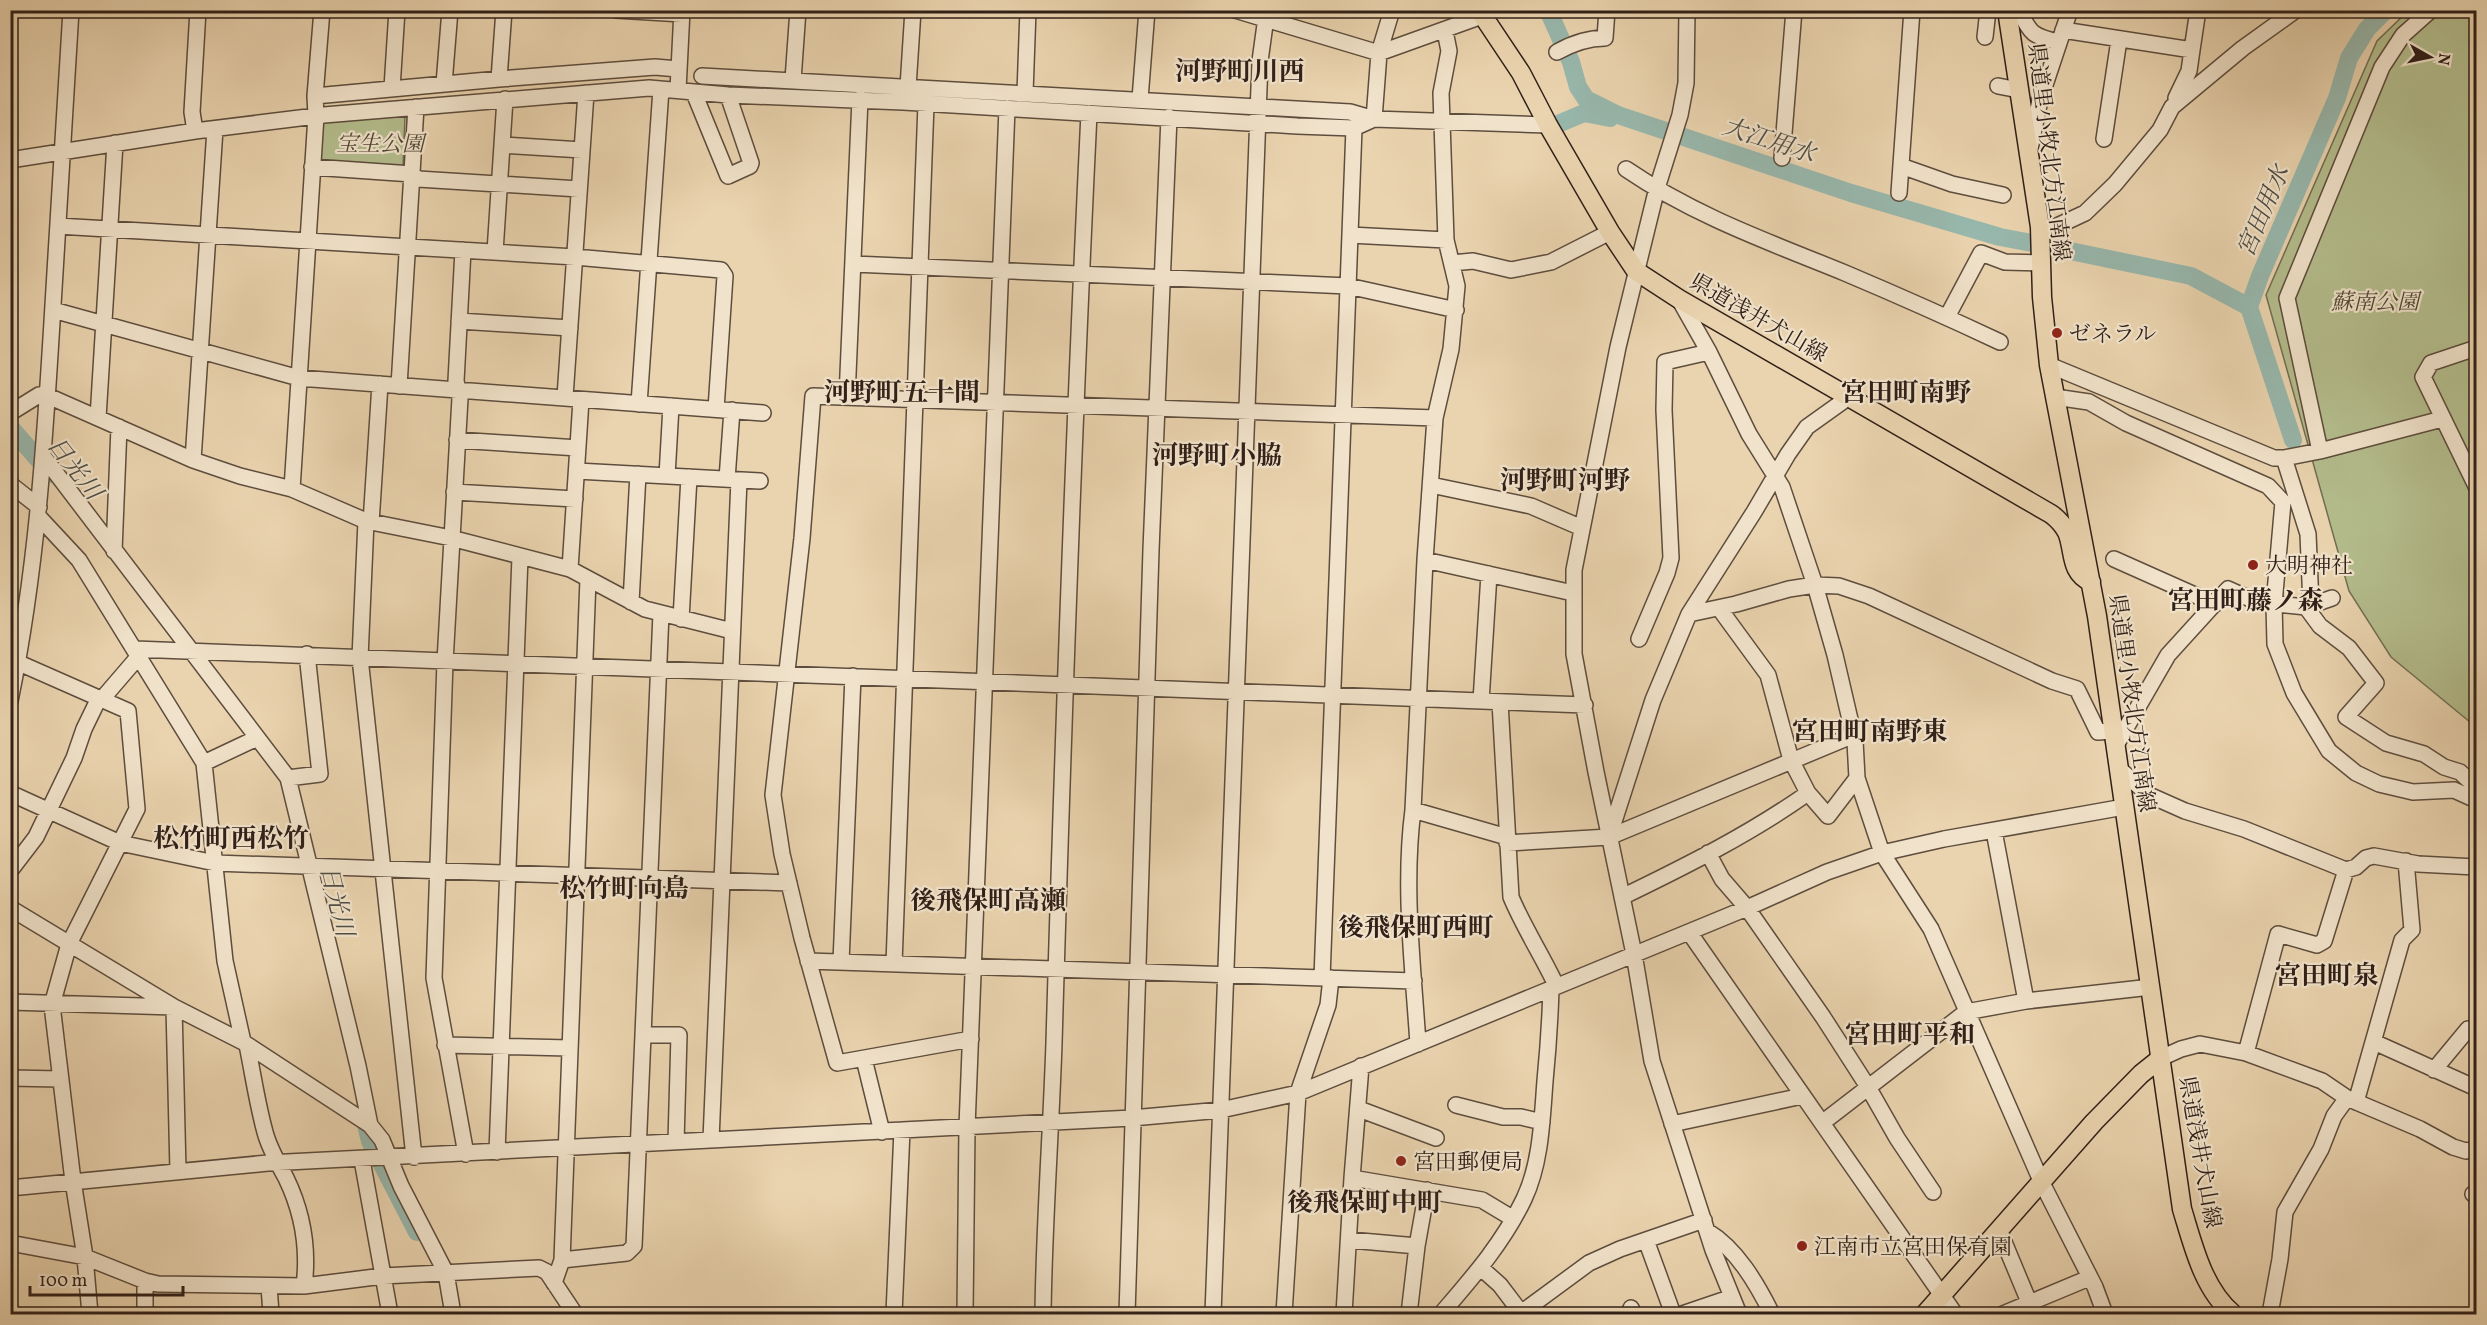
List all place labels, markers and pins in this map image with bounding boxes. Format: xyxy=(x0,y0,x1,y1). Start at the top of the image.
place label: ゼネラル xyxy=(2069,320,2156,351)
marker: ゼネラル xyxy=(2050,326,2064,340)
place label: 大明神社 xyxy=(2265,552,2353,583)
marker: 大明神社 xyxy=(2246,558,2260,572)
place label: 宮田郵便局 xyxy=(1413,1148,1523,1179)
marker: 宮田郵便局 xyxy=(1394,1154,1408,1168)
place label: 江南市立宮田保育園 xyxy=(1814,1233,2012,1264)
marker: 江南市立宮田保育園 xyxy=(1795,1239,1809,1253)

